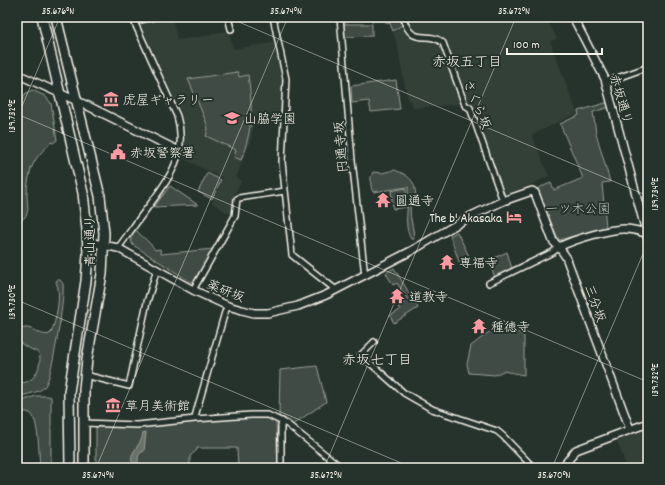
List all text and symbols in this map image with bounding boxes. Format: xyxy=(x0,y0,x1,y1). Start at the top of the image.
text: 35.676°N xyxy=(42,5,74,19)
text: 35.674°N xyxy=(270,5,302,19)
text: 35.672°N xyxy=(498,5,530,19)
scale bar xyxy=(507,30,602,56)
text: 100 m xyxy=(513,37,540,54)
district label: 赤坂五丁目 xyxy=(432,53,502,73)
street label: 赤坂通り xyxy=(603,72,636,127)
street label: さくら坂 xyxy=(457,77,495,133)
museum icon: 虎屋ギャラリー xyxy=(102,90,120,108)
place label: 虎屋ギャラリー xyxy=(123,92,214,111)
text: 139.732°E xyxy=(6,99,20,133)
school or university icon: 山脇学園 xyxy=(223,109,241,127)
place label: 山脇学園 xyxy=(244,111,296,130)
street label: 円通寺坂 xyxy=(331,120,354,174)
public building icon: 赤坂警察署 xyxy=(109,143,127,161)
place label: 赤坂警察署 xyxy=(130,145,195,164)
text: 139.734°E xyxy=(649,177,663,211)
temple icon: 圓通寺 xyxy=(374,191,392,209)
place label: 圓通寺 xyxy=(395,193,434,212)
park label: 一ツ木公園 xyxy=(545,201,611,220)
hotel icon: The b' Akasaka xyxy=(505,208,523,226)
place label: The b' Akasaka xyxy=(429,210,503,229)
street label: 青山通り xyxy=(82,215,101,267)
temple icon: 専福寺 xyxy=(438,253,456,271)
place label: 専福寺 xyxy=(459,255,498,274)
street label: 薬研坂 xyxy=(203,276,247,308)
street label: 三分坂 xyxy=(578,282,609,325)
text: 139.730°E xyxy=(6,284,20,319)
temple icon: 道教寺 xyxy=(388,287,406,305)
place label: 道教寺 xyxy=(409,289,448,308)
temple icon: 種徳寺 xyxy=(470,317,488,335)
place label: 種徳寺 xyxy=(491,319,530,338)
district label: 赤坂七丁目 xyxy=(342,351,412,371)
text: 139.732°E xyxy=(649,363,663,397)
museum icon: 草月美術館 xyxy=(104,396,122,414)
place label: 草月美術館 xyxy=(125,398,190,417)
text: 35.674°N xyxy=(82,469,114,483)
text: 35.672°N xyxy=(310,469,342,483)
text: 35.670°N xyxy=(537,469,571,483)

